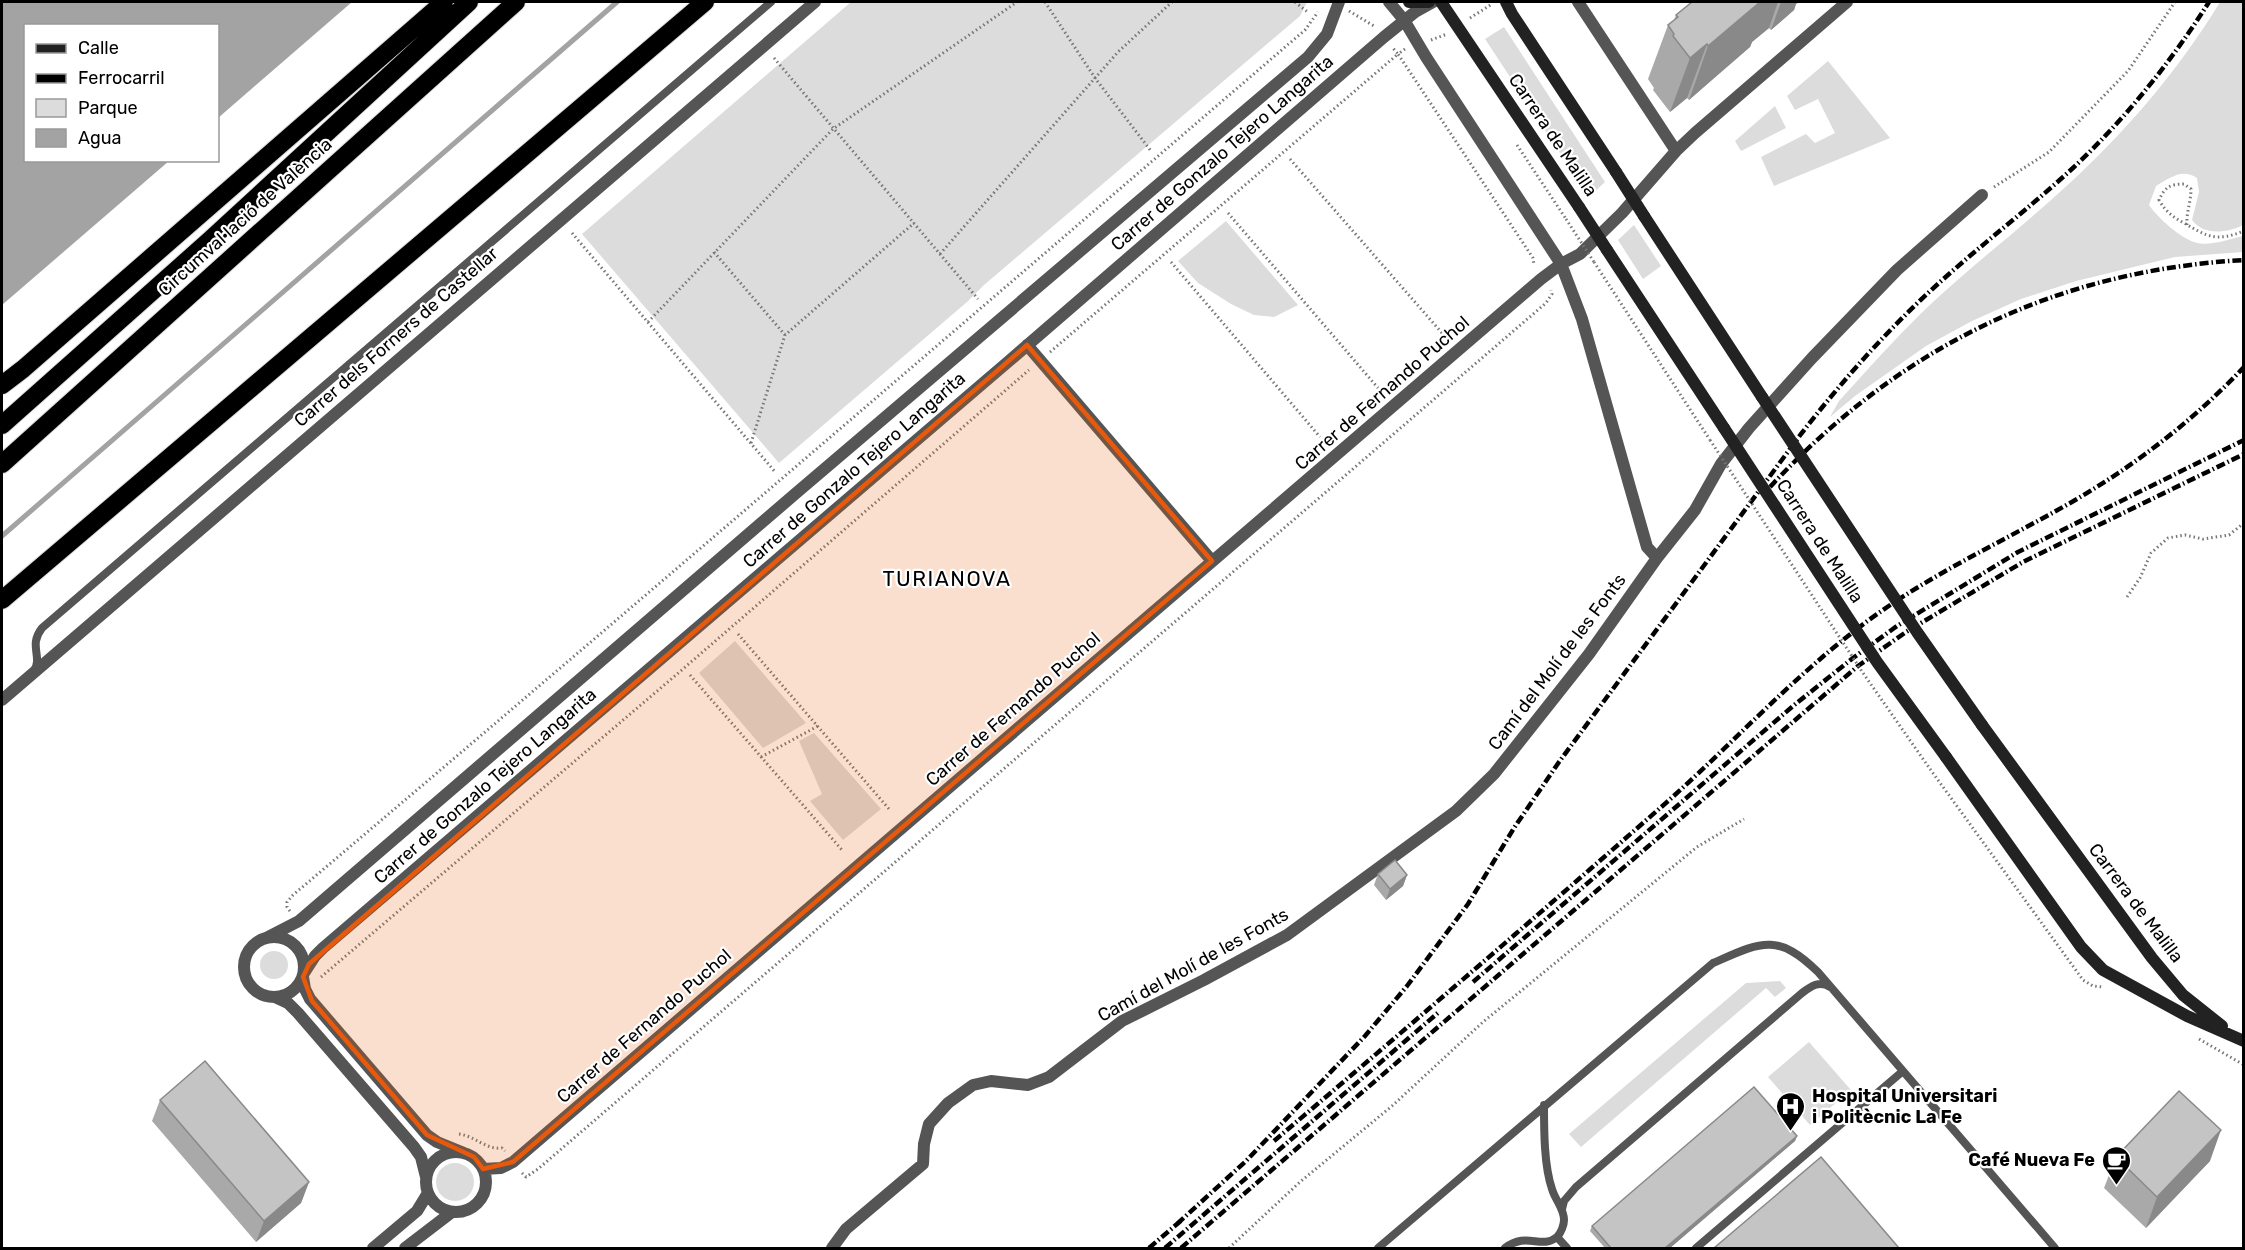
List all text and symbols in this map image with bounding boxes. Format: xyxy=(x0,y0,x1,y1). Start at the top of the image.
legend xyxy=(24,24,219,162)
text: Calle xyxy=(78,37,119,59)
street label: Carrer de Gonzalo Tejero Langarita xyxy=(1106,50,1338,256)
text: Ferrocarril xyxy=(78,67,165,89)
street label: Carrera de Malilla xyxy=(1504,69,1602,201)
text: Parque xyxy=(78,97,138,119)
text: Agua xyxy=(78,127,121,149)
street label: Circumval·lació de València xyxy=(154,133,336,301)
street label: Carrer dels Forners de Castellar xyxy=(290,242,503,432)
street label: Carrer de Fernando Puchol xyxy=(1290,311,1474,475)
street label: Carrer de Gonzalo Tejero Langarita xyxy=(738,367,970,573)
street label: Carrera de Malilla xyxy=(1772,475,1868,607)
district label: TURIANOVA xyxy=(882,566,1012,591)
street label: Camí del Molí de les Fonts xyxy=(1484,570,1630,754)
street label: Carrer de Fernando Puchol xyxy=(921,627,1105,791)
street label: Carrer de Gonzalo Tejero Langarita xyxy=(369,683,601,889)
street label: Carrera de Malilla xyxy=(2084,839,2188,967)
street label: Camí del Molí de les Fonts xyxy=(1094,903,1292,1027)
street label: Carrer de Fernando Puchol xyxy=(552,944,736,1108)
place label: Hospital Universitari i Politècnic La Fe xyxy=(1812,1085,1997,1128)
hospital icon: Hospital Universitari i Politècnic La Fe xyxy=(1775,1090,1807,1132)
cafe icon: Café Nueva Fe xyxy=(2100,1144,2132,1186)
place label: Café Nueva Fe xyxy=(1968,1149,2095,1171)

